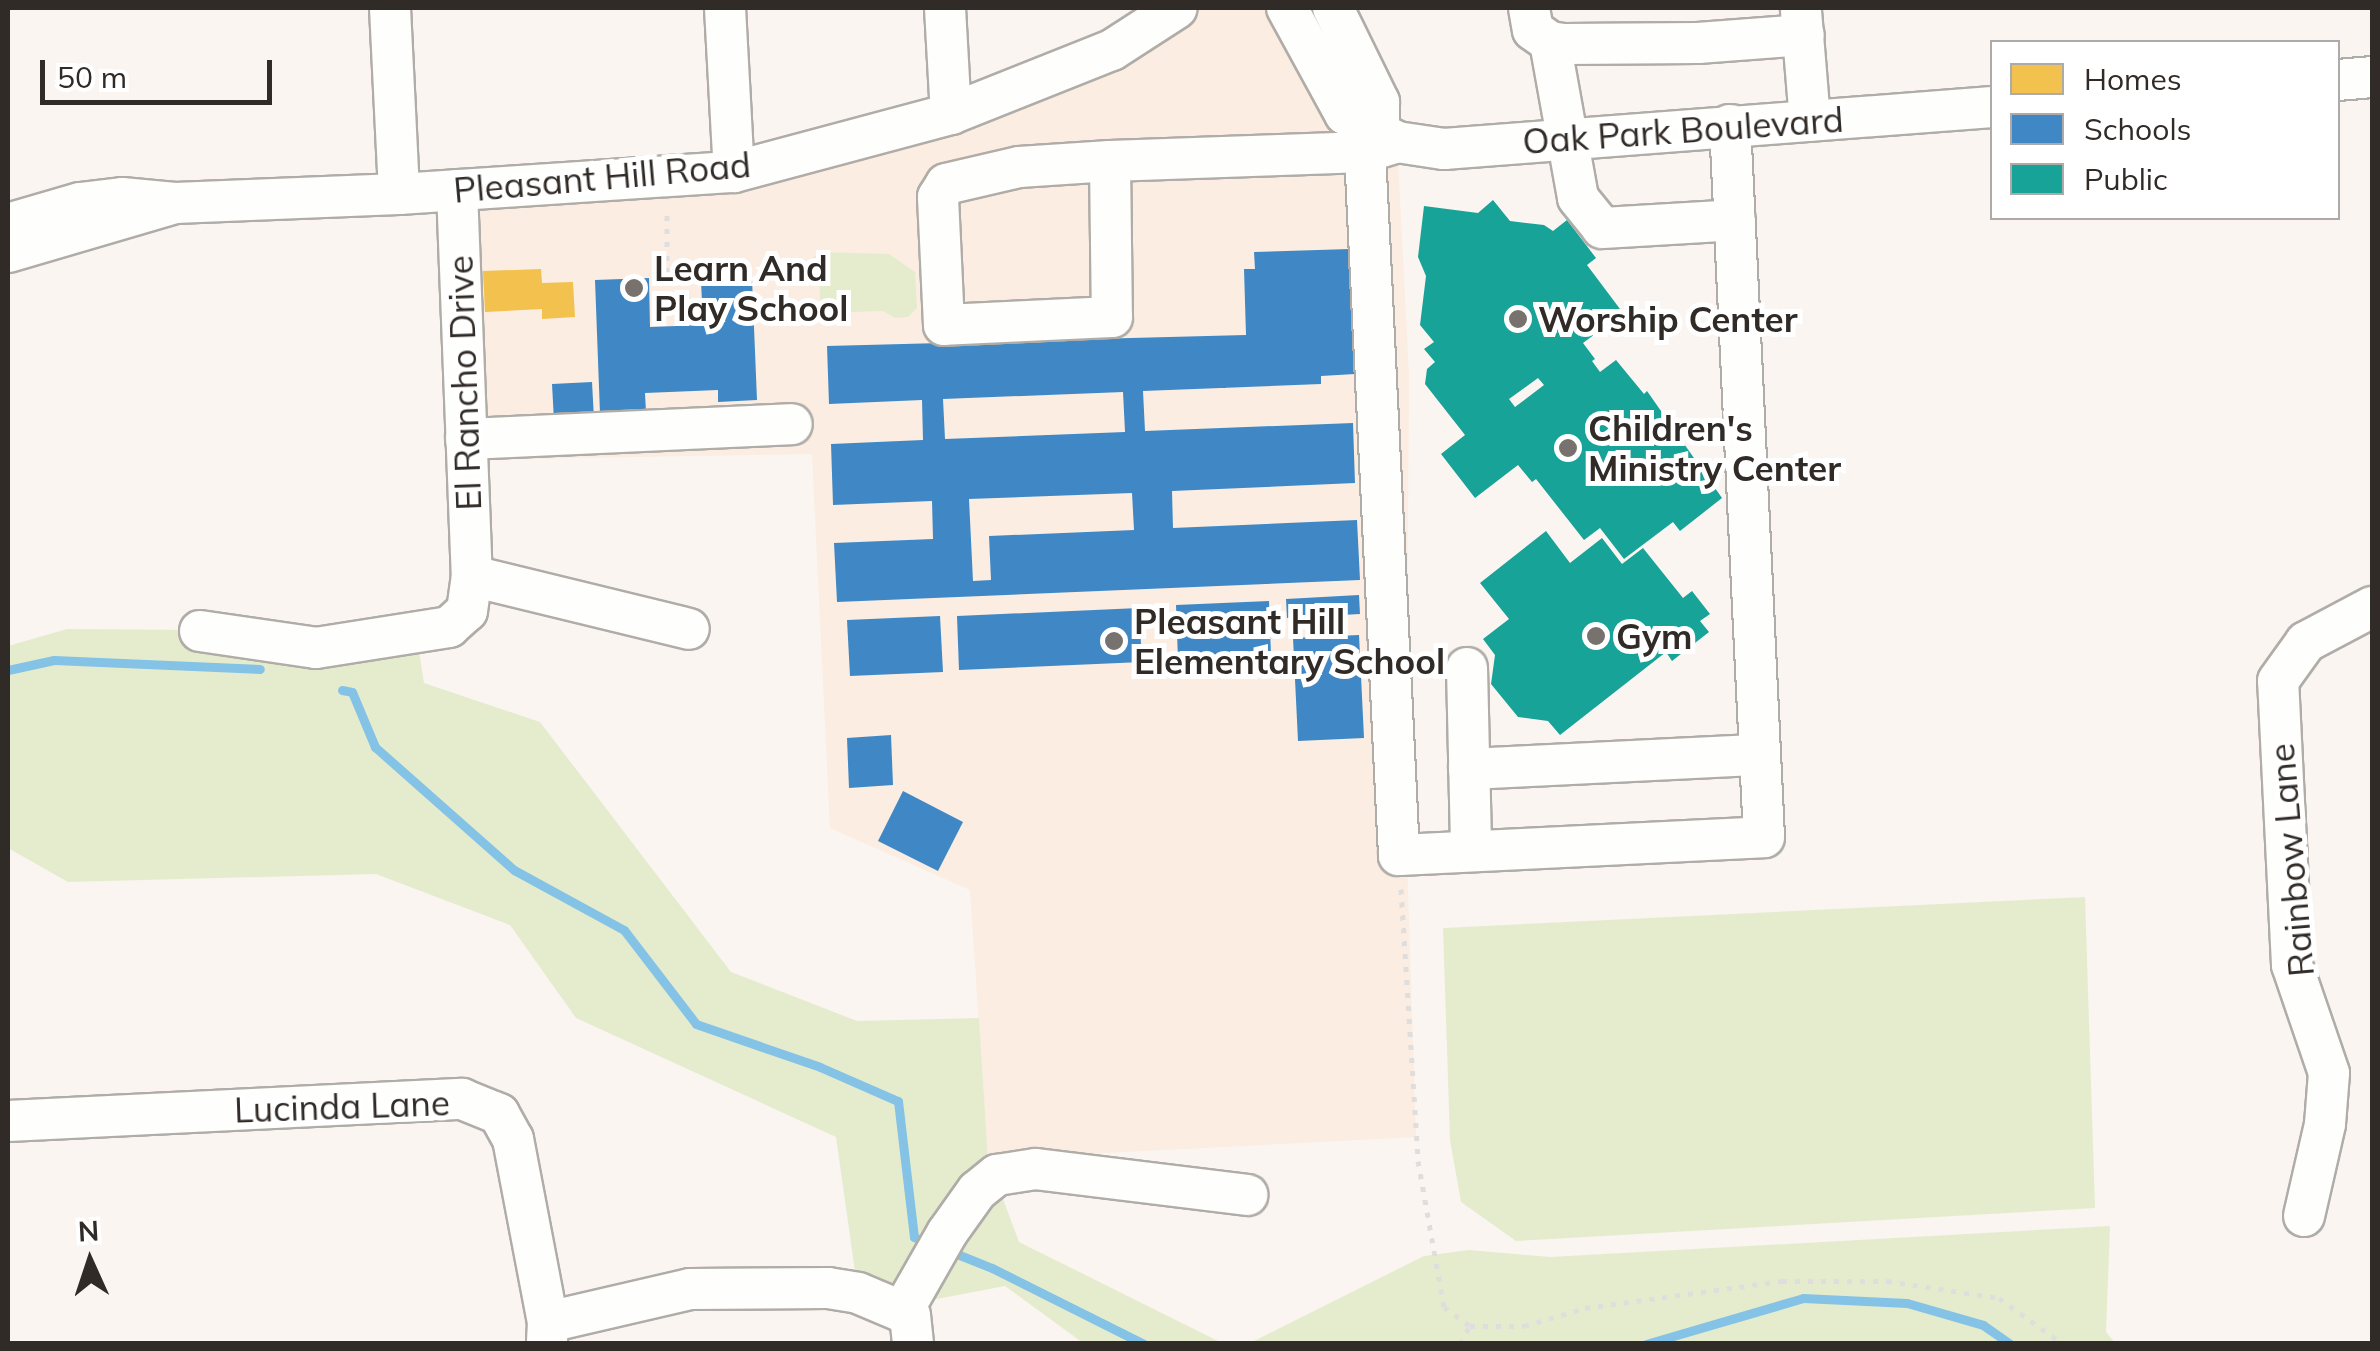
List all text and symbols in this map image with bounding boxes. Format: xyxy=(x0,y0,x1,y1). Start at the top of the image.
scale bar xyxy=(45,40,278,102)
legend xyxy=(1990,40,2340,220)
text: 50 m xyxy=(57,58,127,96)
text: Homes xyxy=(2084,60,2182,98)
street label: Oak Park Boulevard xyxy=(1521,98,1845,162)
text: Schools xyxy=(2084,110,2191,148)
street label: Pleasant Hill Road xyxy=(452,143,752,211)
text: Public xyxy=(2084,160,2168,198)
place label: Learn And Play School xyxy=(654,247,848,329)
street label: El Rancho Drive xyxy=(439,255,489,511)
marker: Learn And Play School xyxy=(623,277,645,299)
place label: Worship Center xyxy=(1538,298,1797,340)
marker: Worship Center xyxy=(1507,308,1529,330)
place label: Children's Ministry Center xyxy=(1588,407,1841,489)
marker: Children's Ministry Center xyxy=(1557,437,1579,459)
place label: Pleasant Hill Elementary School xyxy=(1134,600,1445,682)
place label: Gym xyxy=(1616,615,1692,657)
marker: Gym xyxy=(1585,625,1607,647)
marker: Pleasant Hill Elementary School xyxy=(1103,630,1125,652)
street label: Rainbow Lane xyxy=(2260,742,2322,978)
street label: Lucinda Lane xyxy=(233,1081,451,1131)
north arrow xyxy=(40,1211,140,1311)
text: N xyxy=(77,1213,100,1249)

